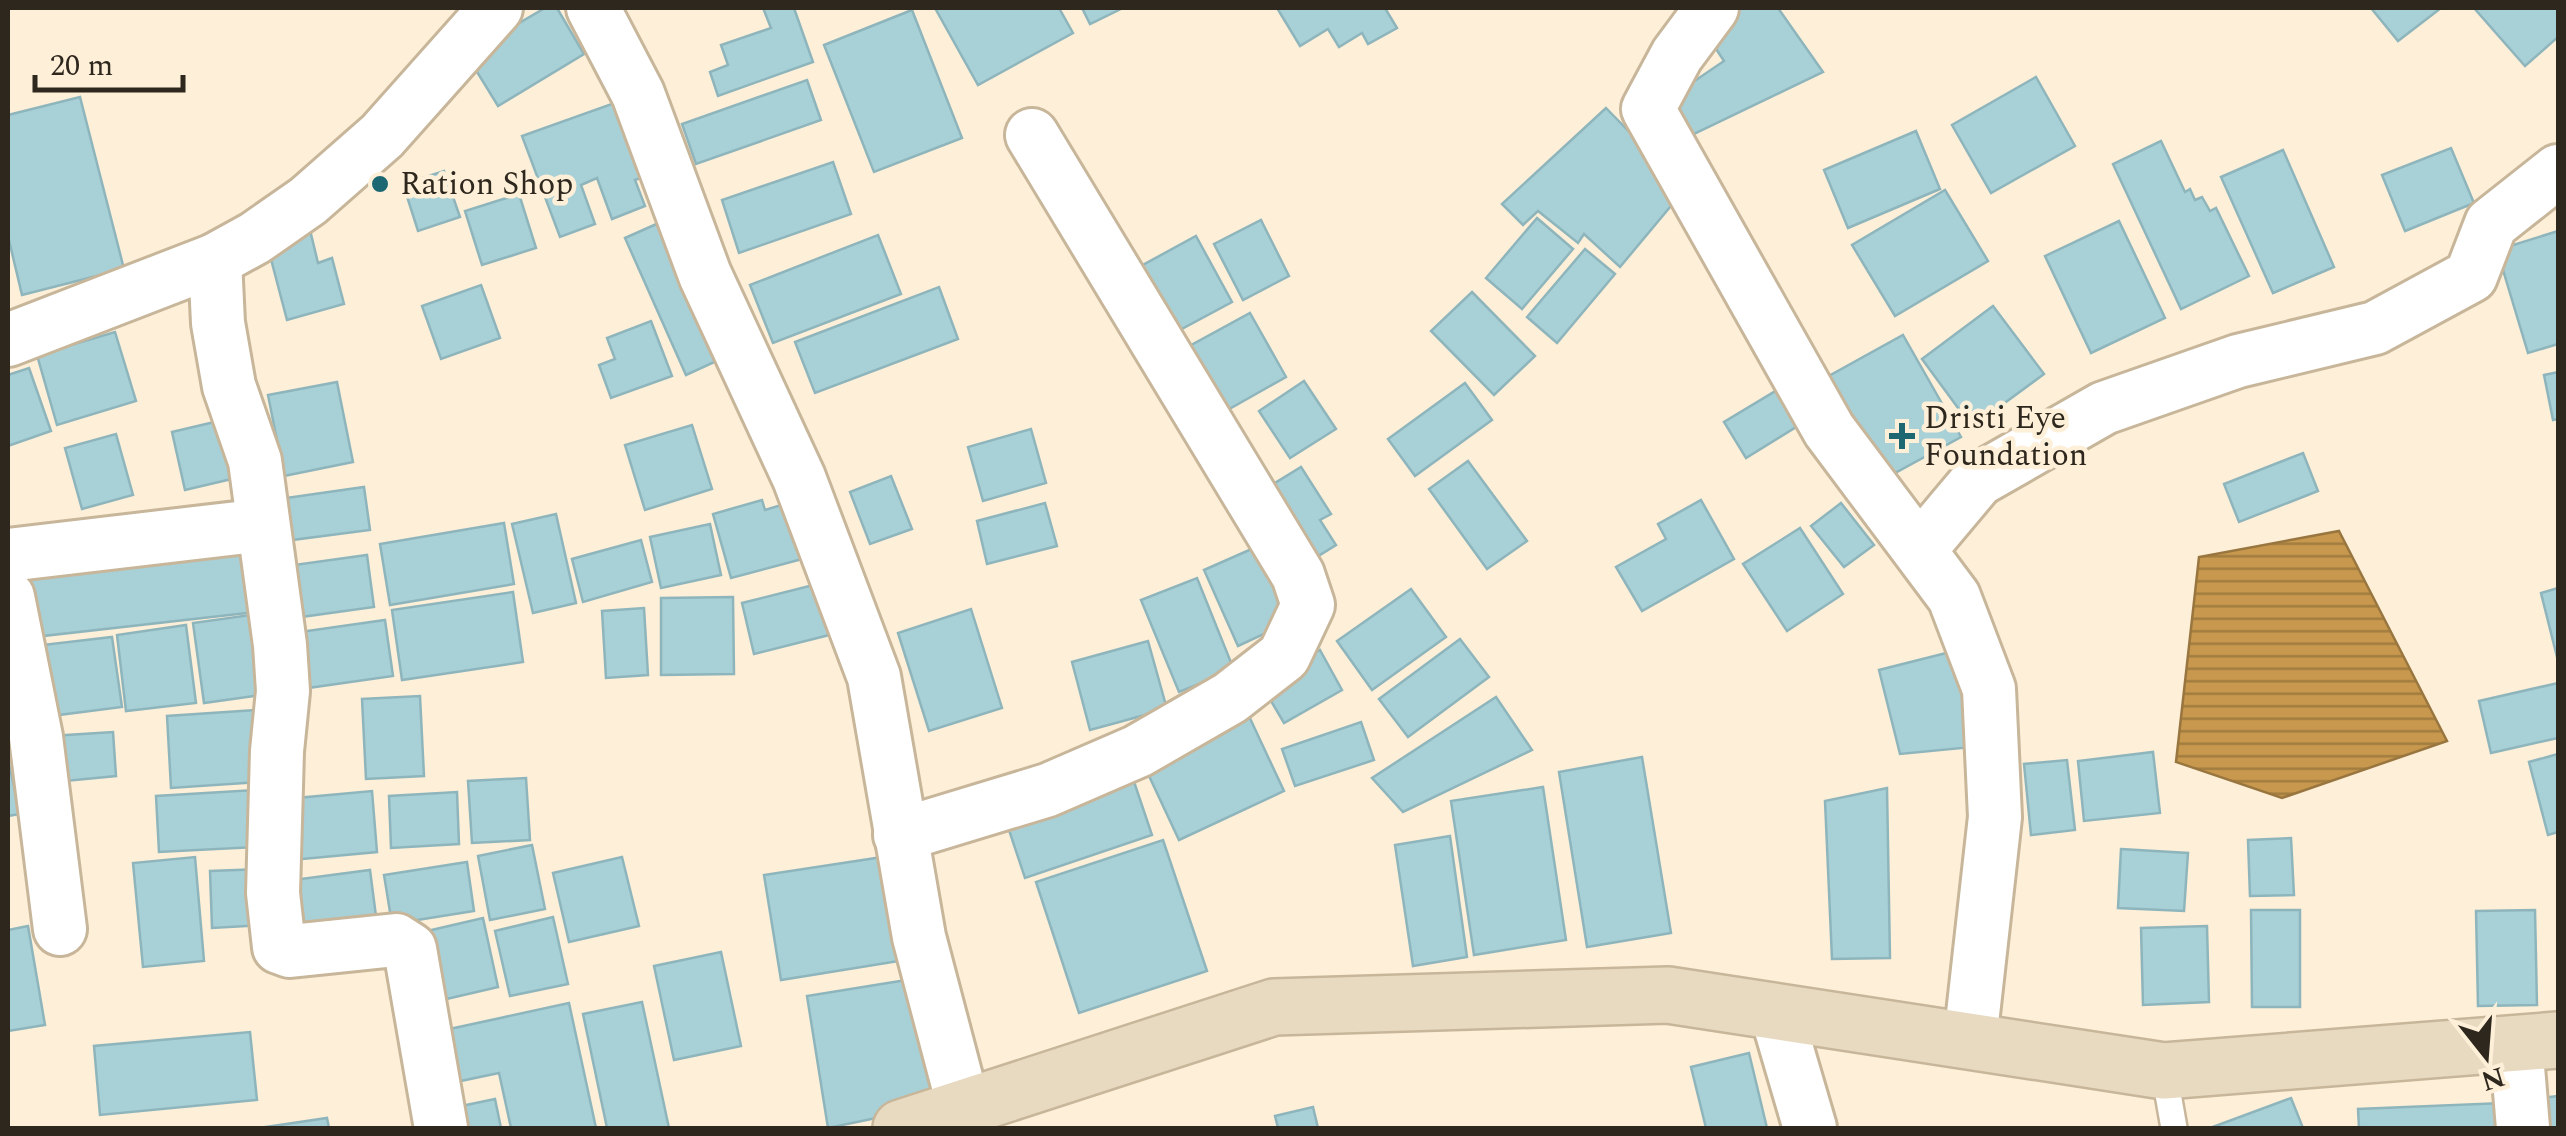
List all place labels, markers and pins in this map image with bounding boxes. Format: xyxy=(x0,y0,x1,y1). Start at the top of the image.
place label: Ration Shop xyxy=(400,160,573,209)
marker: Ration Shop xyxy=(369,173,391,195)
place label: Dristi Eye Foundation xyxy=(1924,394,2087,480)
marker: Dristi Eye Foundation xyxy=(1889,423,1915,449)

